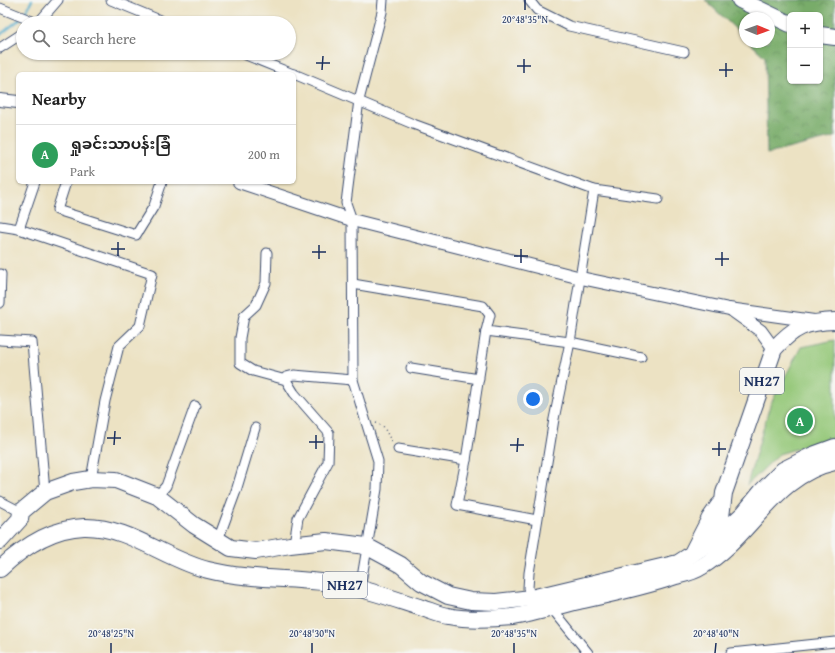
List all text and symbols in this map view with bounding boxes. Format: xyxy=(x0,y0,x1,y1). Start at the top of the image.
text: 20°48'35"N xyxy=(502,12,548,27)
north arrow xyxy=(739,12,775,48)
map controls xyxy=(787,12,823,84)
button: + xyxy=(787,12,823,48)
search box xyxy=(16,16,296,60)
icon: search xyxy=(30,27,52,49)
text: Search here xyxy=(62,28,136,49)
button: − xyxy=(787,48,823,84)
text: Nearby xyxy=(32,86,86,111)
text: ရှုခင်းသာပန်းခြံ xyxy=(70,133,171,154)
text: A xyxy=(41,145,49,164)
text: 200 m xyxy=(248,145,280,164)
text: Park xyxy=(70,162,95,181)
road number: NH27 xyxy=(740,368,784,394)
your location xyxy=(523,389,543,409)
pin: A xyxy=(787,406,813,436)
road number: NH27 xyxy=(323,572,367,598)
text: 20°48'25"N xyxy=(88,626,134,641)
text: 20°48'30"N xyxy=(289,626,335,641)
text: 20°48'35"N xyxy=(491,626,537,641)
text: 20°48'40"N xyxy=(693,626,739,641)

